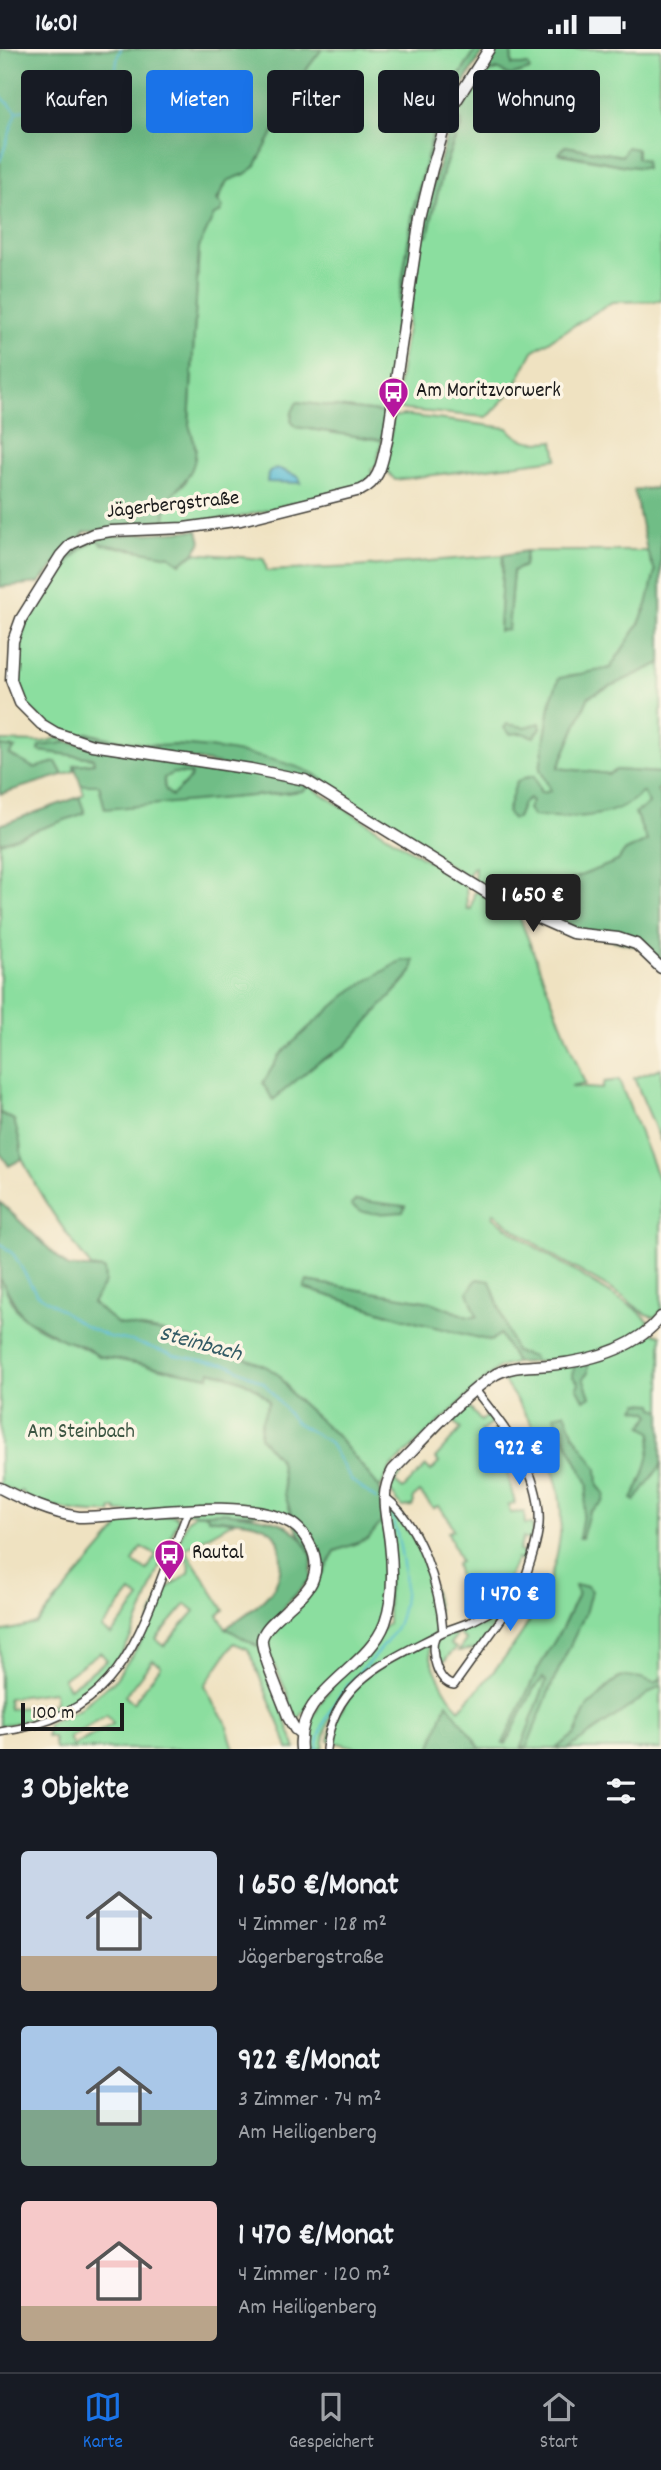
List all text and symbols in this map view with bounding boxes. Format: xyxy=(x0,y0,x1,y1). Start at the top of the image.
text: 16:01 xyxy=(35,6,78,43)
chip: Kaufen xyxy=(21,70,132,133)
chip: Mieten xyxy=(146,70,253,133)
chip: Filter xyxy=(267,70,364,133)
chip: Neu xyxy=(378,70,459,133)
chip: Wohnung xyxy=(473,70,600,133)
bus stop icon: Am Moritzvorwerk xyxy=(376,375,410,419)
place label: Am Moritzvorwerk xyxy=(416,377,561,407)
street label: Jägerbergstraße xyxy=(105,484,241,528)
pin: 1 650 € xyxy=(468,875,598,934)
text: 1 650 € xyxy=(502,880,564,913)
water label: Steinbach xyxy=(155,1318,246,1372)
park label: Am Steinbach xyxy=(27,1418,135,1448)
pin: 922 € xyxy=(470,1427,568,1487)
text: 922 € xyxy=(495,1433,543,1466)
bus stop icon: Rautal xyxy=(152,1537,186,1581)
place label: Rautal xyxy=(192,1539,244,1569)
pin: 1 470 € xyxy=(445,1573,575,1633)
text: 1 470 € xyxy=(480,1579,540,1612)
scale bar xyxy=(21,1700,124,1732)
text: 100 m xyxy=(32,1701,74,1728)
text: 3 Objekte xyxy=(21,1770,129,1813)
icon: filters xyxy=(602,1772,640,1810)
text: 1 650 €/Monat xyxy=(238,1866,398,1909)
icon: home xyxy=(77,1879,161,1963)
text: 4 Zimmer · 128 m² xyxy=(238,1909,387,1942)
text: Jägerbergstraße xyxy=(238,1942,384,1975)
text: 922 €/Monat xyxy=(238,2041,380,2084)
icon: home xyxy=(77,2054,161,2138)
text: 3 Zimmer · 74 m² xyxy=(238,2084,382,2117)
text: Am Heiligenberg xyxy=(238,2117,377,2150)
text: 1 470 €/Monat xyxy=(238,2216,394,2259)
icon: home xyxy=(77,2229,161,2313)
text: 4 Zimmer · 120 m² xyxy=(238,2259,390,2292)
text: Am Heiligenberg xyxy=(238,2292,377,2325)
tab: Karte xyxy=(83,2388,123,2457)
tab: Gespeichert xyxy=(289,2388,374,2457)
tab: Start xyxy=(540,2388,578,2457)

